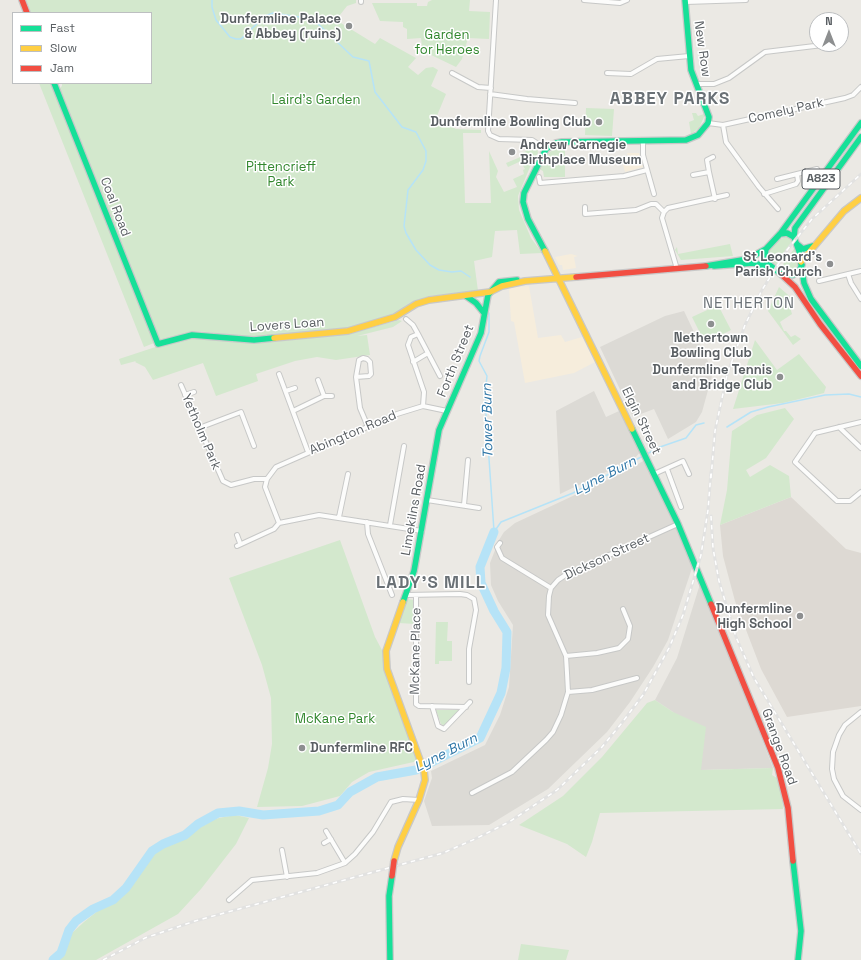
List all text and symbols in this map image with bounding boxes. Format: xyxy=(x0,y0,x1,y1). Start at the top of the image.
place label: Dunfermline Palace & Abbey (ruins) xyxy=(220,11,341,42)
legend xyxy=(12,12,152,84)
north arrow xyxy=(809,12,849,52)
text: N xyxy=(825,14,833,28)
text: Fast xyxy=(50,20,75,36)
street label: New Row xyxy=(690,20,714,78)
marker: Dunfermline Palace & Abbey (ruins) xyxy=(344,21,354,31)
park label: Garden for Heroes xyxy=(414,27,480,58)
text: Slow xyxy=(50,40,77,56)
text: Jam xyxy=(50,60,74,76)
district label: ABBEY PARKS xyxy=(610,89,730,109)
park label: Laird's Garden xyxy=(272,92,360,108)
street label: Comely Park xyxy=(747,95,825,127)
place label: Dunfermline Bowling Club xyxy=(430,114,591,130)
marker: Dunfermline Bowling Club xyxy=(594,117,604,127)
place label: Andrew Carnegie Birthplace Museum xyxy=(520,137,642,168)
marker: Andrew Carnegie Birthplace Museum xyxy=(507,147,517,157)
park label: Pittencrieff Park xyxy=(246,159,316,190)
road number: A823 xyxy=(802,169,840,189)
street label: Coal Road xyxy=(97,175,133,239)
place label: St Leonard's Parish Church xyxy=(735,249,822,280)
marker: St Leonard's Parish Church xyxy=(825,259,835,269)
district label: NETHERTON xyxy=(703,295,795,313)
street label: Lovers Loan xyxy=(249,315,325,335)
marker: Nethertown Bowling Club xyxy=(706,319,716,329)
street label: Forth Street xyxy=(434,322,478,400)
place label: Nethertown Bowling Club xyxy=(670,330,752,361)
place label: Dunfermline Tennis and Bridge Club xyxy=(652,362,772,393)
marker: Dunfermline Tennis and Bridge Club xyxy=(775,372,785,382)
water label: Tower Burn xyxy=(479,383,497,459)
street label: Elgin Street xyxy=(618,385,664,457)
street label: Yetholm Park xyxy=(178,392,224,472)
street label: Abington Road xyxy=(307,408,399,458)
water label: Lyne Burn xyxy=(571,453,639,499)
street label: Limekilns Road xyxy=(398,463,430,557)
street label: Dickson Street xyxy=(562,530,652,584)
district label: LADY'S MILL xyxy=(376,573,486,593)
place label: Dunfermline High School xyxy=(716,601,792,632)
street label: McKane Place xyxy=(407,607,425,695)
marker: Dunfermline High School xyxy=(795,611,805,621)
street label: Grange Road xyxy=(758,707,800,787)
park label: McKane Park xyxy=(295,711,375,727)
water label: Lyne Burn xyxy=(412,730,480,776)
place label: Dunfermline RFC xyxy=(310,740,413,756)
marker: Dunfermline RFC xyxy=(297,743,307,753)

